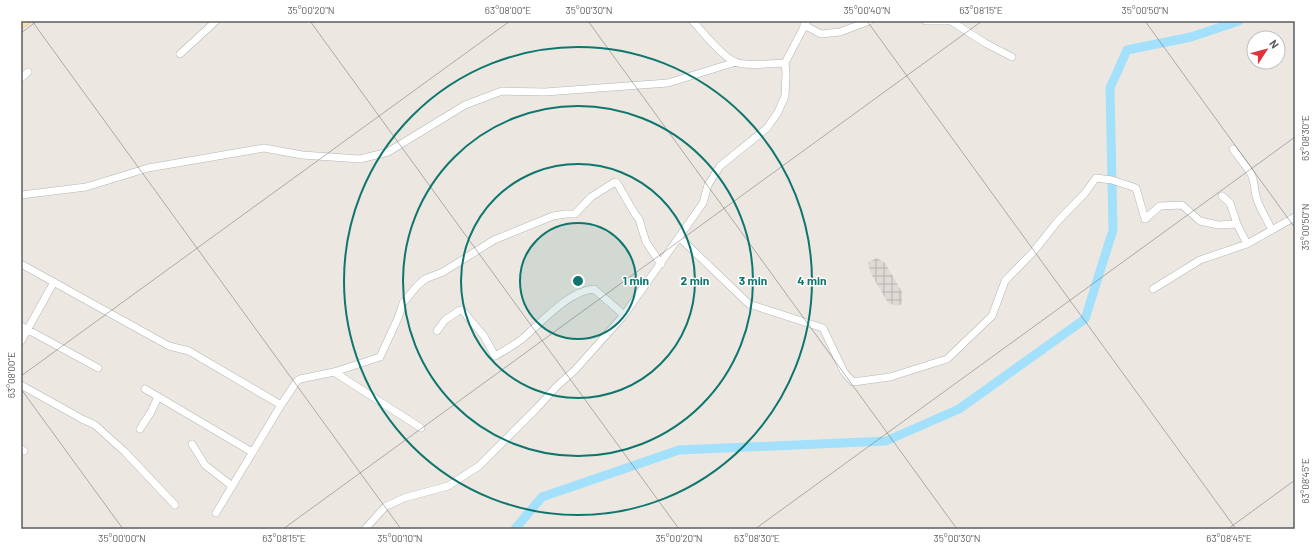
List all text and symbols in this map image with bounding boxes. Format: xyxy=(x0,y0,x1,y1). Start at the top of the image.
text: 35°00'20"N xyxy=(287,4,335,16)
text: 63°08'00"E xyxy=(485,4,531,16)
text: 35°00'30"N xyxy=(566,4,612,16)
text: 35°00'40"N xyxy=(843,4,891,16)
text: 63°08'15"E xyxy=(959,4,1003,16)
text: 35°00'50"N xyxy=(1122,4,1168,16)
north arrow xyxy=(1246,30,1286,70)
text: N xyxy=(1267,37,1282,51)
text: 63°08'30"E xyxy=(1299,115,1311,161)
text: 35°00'50"N xyxy=(1299,204,1311,250)
text: 1 min xyxy=(623,273,649,287)
text: 2 min xyxy=(681,273,709,287)
text: 3 min xyxy=(739,273,767,287)
text: 4 min xyxy=(797,273,827,287)
centre of rings xyxy=(571,274,585,288)
text: 63°08'00"E xyxy=(5,352,17,398)
text: 63°08'45"E xyxy=(1299,458,1311,504)
text: 35°00'00"N xyxy=(98,532,146,544)
text: 63°08'15"E xyxy=(262,532,306,544)
text: 35°00'10"N xyxy=(377,532,423,544)
text: 35°00'20"N xyxy=(655,532,703,544)
text: 63°08'30"E xyxy=(734,532,780,544)
text: 35°00'30"N xyxy=(934,532,980,544)
text: 63°08'45"E xyxy=(1206,532,1252,544)

